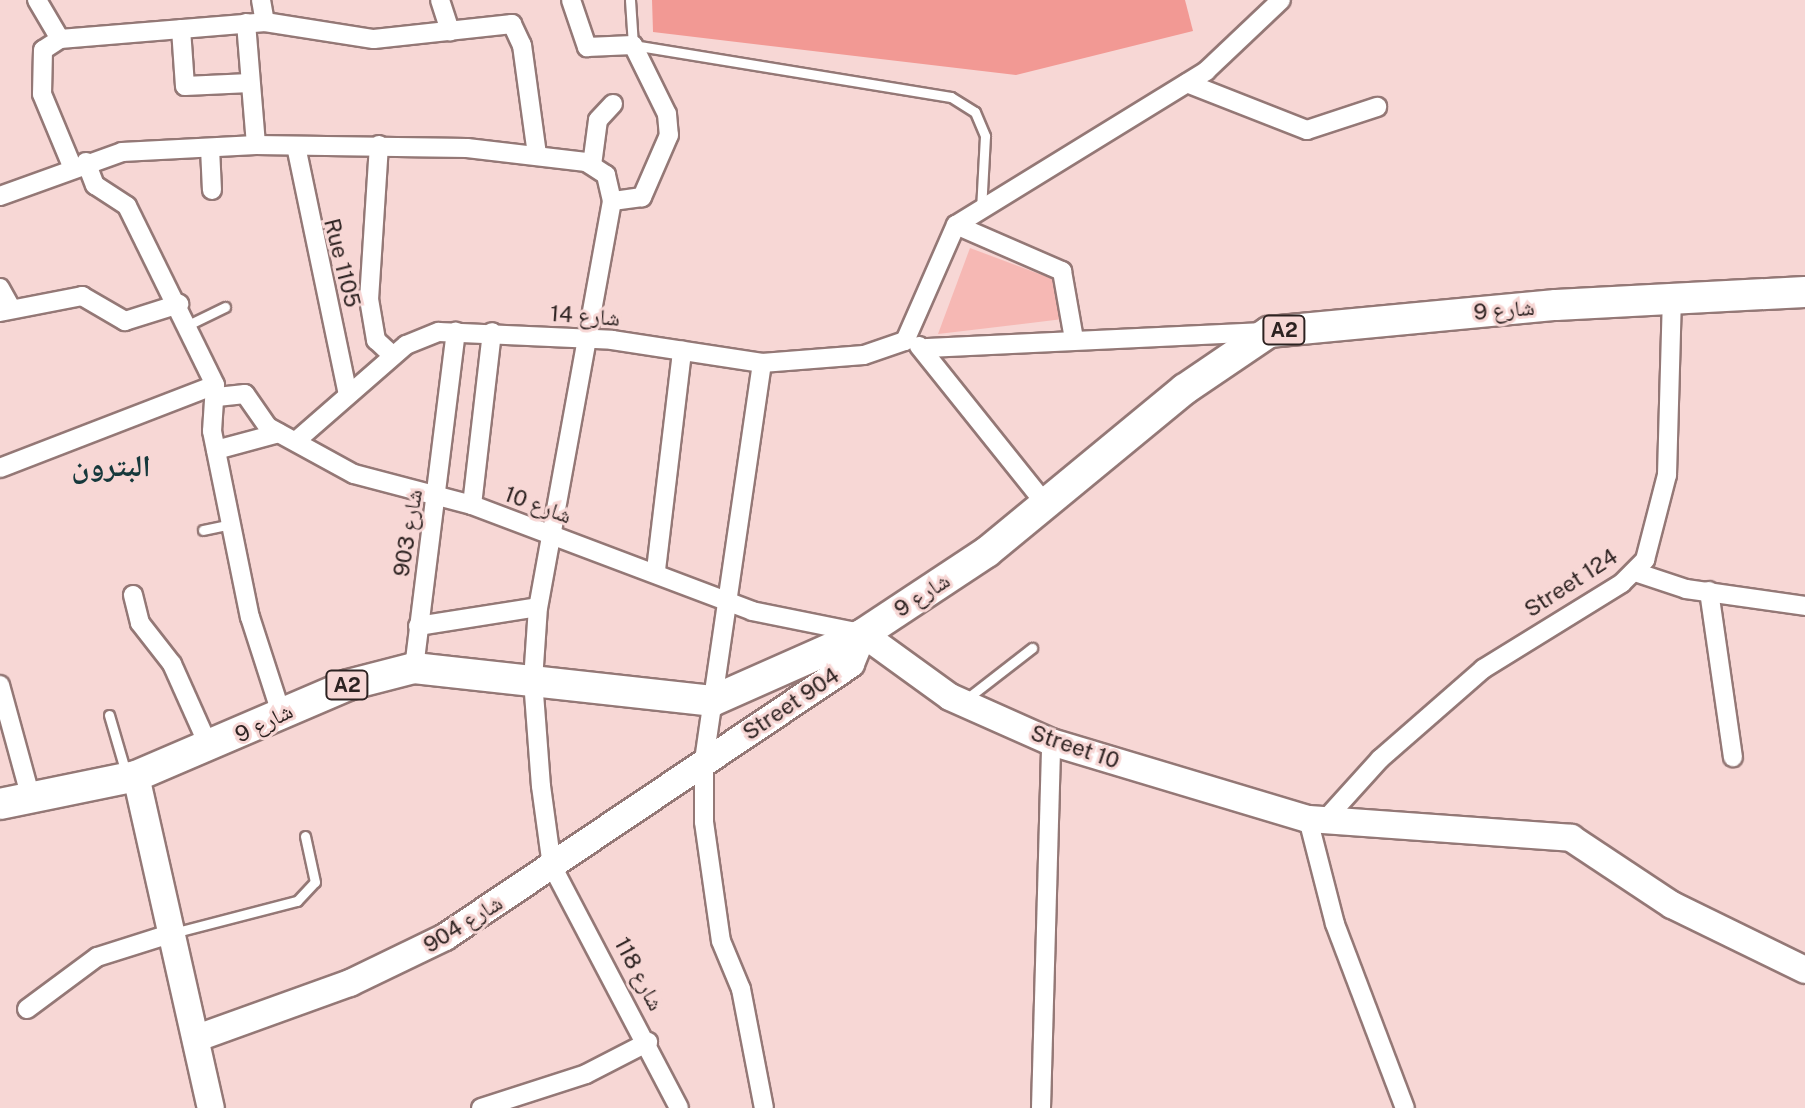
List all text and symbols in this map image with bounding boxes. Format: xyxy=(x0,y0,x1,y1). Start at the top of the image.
street label: Rue 1105 xyxy=(318,216,366,310)
street label: شارع 9 xyxy=(1473,294,1535,326)
street label: شارع 14 xyxy=(549,300,621,332)
road number: A2 xyxy=(1262,314,1306,346)
district label: البترون xyxy=(71,447,151,483)
street label: شارع 10 xyxy=(501,481,575,529)
street label: شارع 903 xyxy=(388,488,428,578)
street label: Street 124 xyxy=(1520,543,1622,623)
street label: شارع 9 xyxy=(889,567,955,623)
street label: Street 904 xyxy=(738,662,844,746)
road number: A2 xyxy=(325,669,369,701)
street label: شارع 9 xyxy=(231,698,297,748)
street label: Street 10 xyxy=(1027,720,1123,774)
street label: شارع 904 xyxy=(419,889,507,959)
street label: شارع 118 xyxy=(609,933,669,1015)

